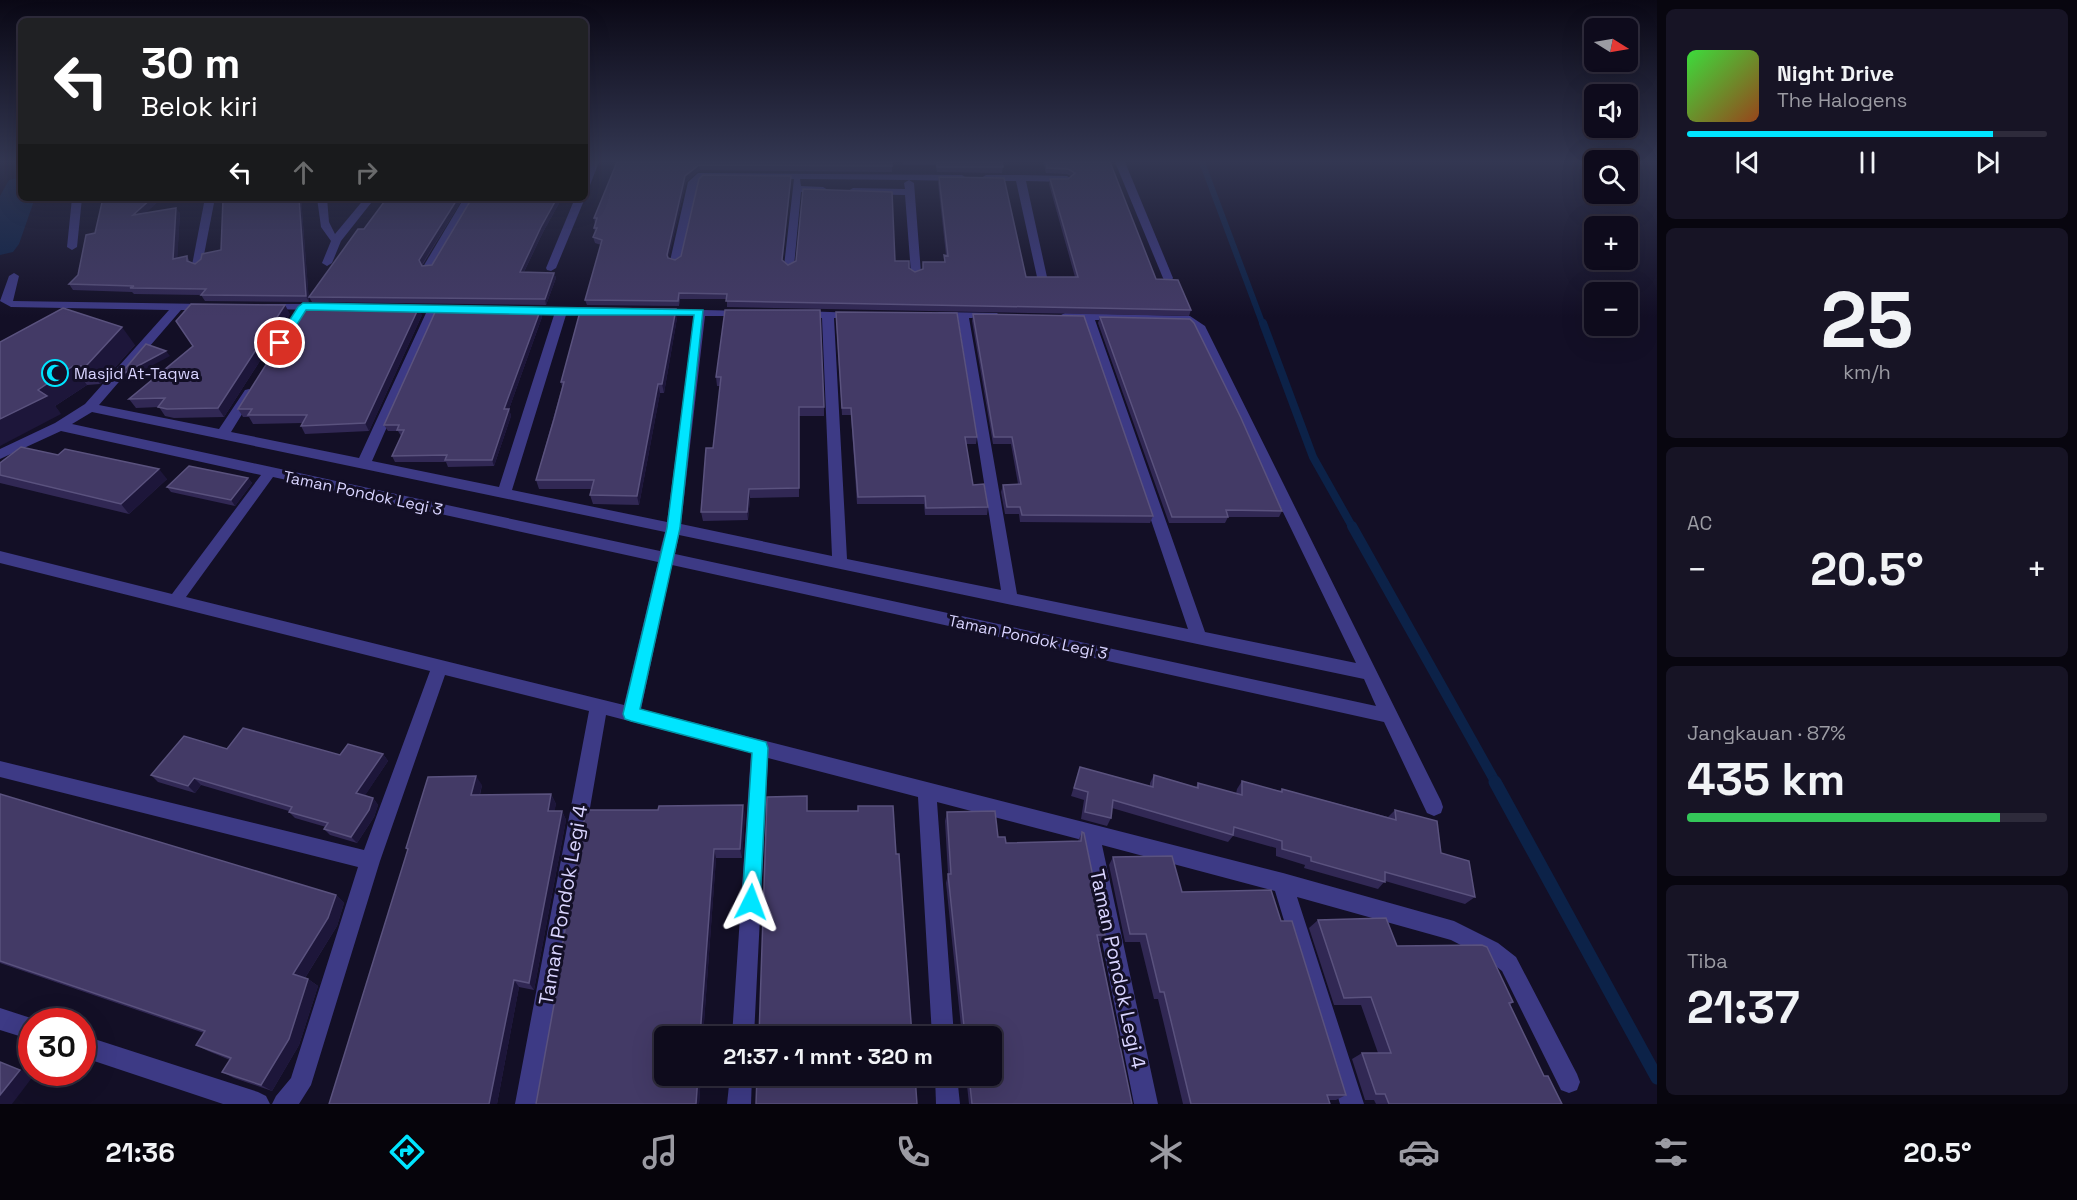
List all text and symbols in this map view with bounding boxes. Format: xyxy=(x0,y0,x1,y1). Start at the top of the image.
north arrow xyxy=(1584,18,1638,72)
map controls xyxy=(1584,18,1638,336)
text: 30 m xyxy=(141,37,240,90)
icon: left xyxy=(42,42,120,120)
text: Night Drive xyxy=(1777,59,1894,87)
button: sound xyxy=(1584,84,1638,138)
text: The Halogens xyxy=(1777,87,1907,113)
text: Belok kiri xyxy=(141,89,258,124)
icon: previous xyxy=(1731,146,1764,179)
icon: pause xyxy=(1851,146,1884,179)
icon: next xyxy=(1971,146,2004,179)
button: search xyxy=(1584,150,1638,204)
icon: left xyxy=(224,156,257,189)
icon: ahead xyxy=(287,156,320,189)
icon: right xyxy=(350,156,383,189)
button: + xyxy=(1584,216,1638,270)
text: 25 xyxy=(1820,270,1914,370)
button: − xyxy=(1584,282,1638,336)
pin xyxy=(254,317,305,368)
icon: arrive xyxy=(263,326,296,359)
mosque icon: Masjid At-Taqwa xyxy=(40,358,70,388)
text: km/h xyxy=(1843,359,1891,385)
place label: Masjid At-Taqwa xyxy=(74,363,199,384)
street label: Taman Pondok Legi 3 xyxy=(281,466,445,520)
text: AC xyxy=(1687,510,1712,536)
text: 20.5° xyxy=(1810,541,1924,598)
text: − xyxy=(1687,549,1707,591)
text: + xyxy=(2027,549,2047,591)
street label: Taman Pondok Legi 3 xyxy=(946,610,1110,664)
text: Jangkauan · 87% xyxy=(1687,720,1846,746)
text: 435 km xyxy=(1687,751,1845,808)
street label: Taman Pondok Legi 4 xyxy=(533,803,593,1007)
street label: Taman Pondok Legi 4 xyxy=(1084,867,1152,1071)
position arrow xyxy=(719,870,783,934)
text: Tiba xyxy=(1687,948,1728,974)
text: 21:37 xyxy=(1687,979,1800,1036)
speed limit sign: 30 xyxy=(18,1008,96,1086)
text: 21:37 · 1 mnt · 320 m xyxy=(723,1042,933,1070)
icon: directions xyxy=(386,1131,428,1173)
icon: music xyxy=(639,1131,681,1173)
icon: phone xyxy=(892,1131,934,1173)
icon: climate xyxy=(1145,1131,1187,1173)
icon: car xyxy=(1398,1131,1440,1173)
icon: filters xyxy=(1650,1131,1692,1173)
text: 21:36 xyxy=(105,1135,175,1170)
text: 20.5° xyxy=(1903,1135,1972,1170)

